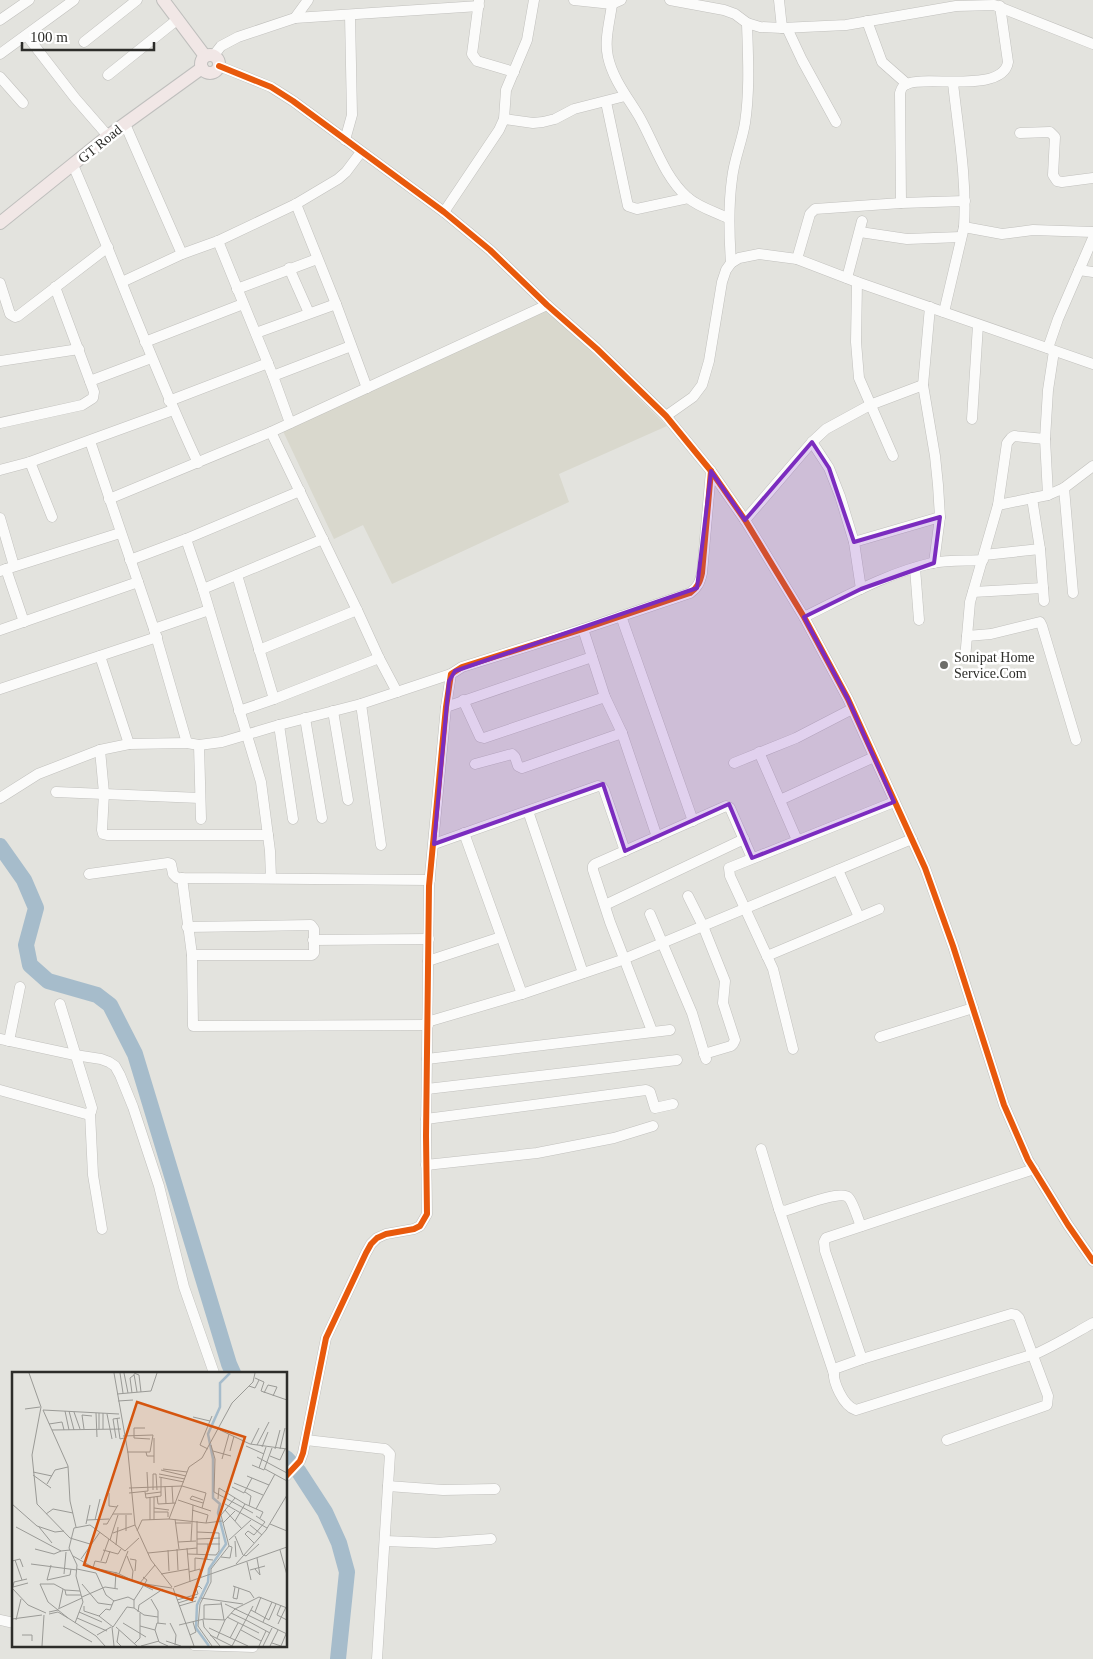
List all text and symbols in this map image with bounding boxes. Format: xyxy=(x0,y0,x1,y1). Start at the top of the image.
scale bar xyxy=(22,20,155,52)
text: 100 m xyxy=(30,29,68,45)
street label: GT Road xyxy=(75,122,125,166)
place label: Sonipat Home Service.Com xyxy=(954,650,1035,681)
marker: Sonipat Home Service.Com xyxy=(938,659,950,671)
inset map xyxy=(12,1372,288,1646)

